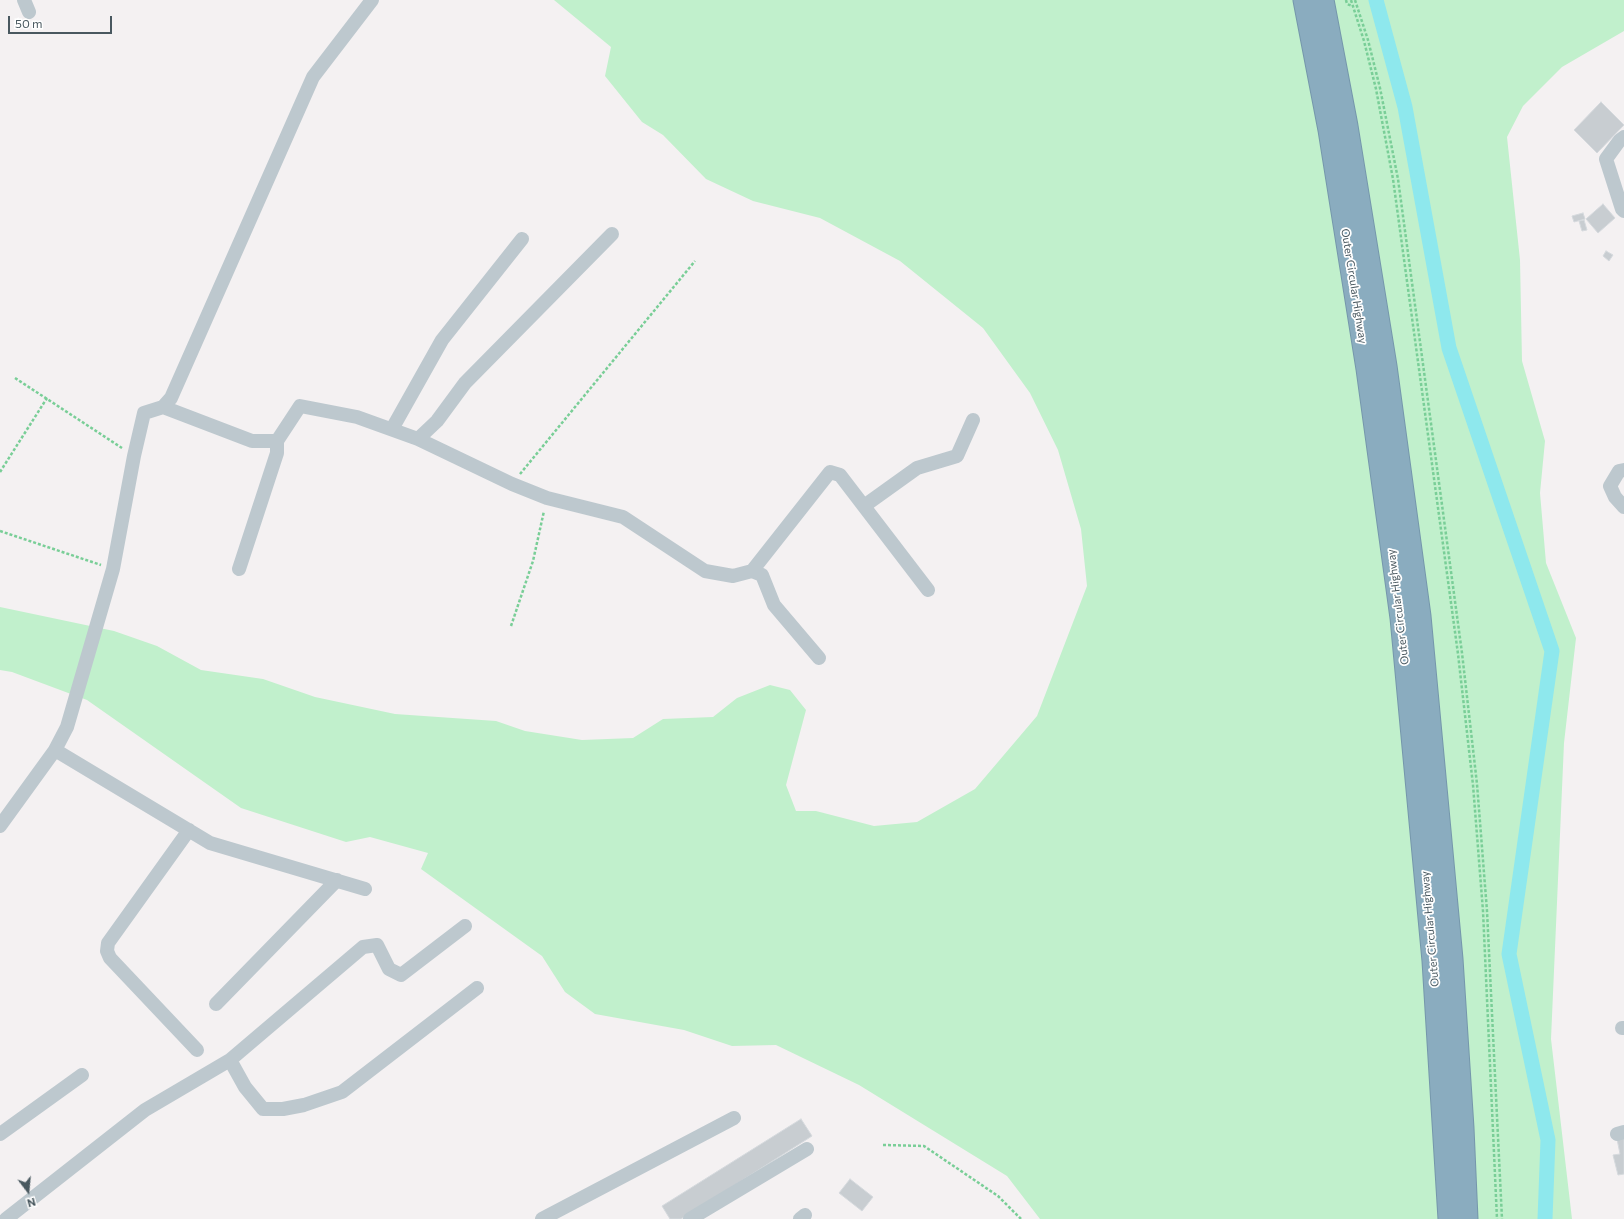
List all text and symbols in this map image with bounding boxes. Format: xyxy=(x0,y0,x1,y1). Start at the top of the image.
scale bar xyxy=(10,8,114,34)
text: 50 m xyxy=(15,16,43,30)
street label: Outer Circular Highway xyxy=(1338,228,1370,344)
street label: Outer Circular Highway xyxy=(1384,548,1412,666)
street label: Outer Circular Highway xyxy=(1418,871,1442,987)
north arrow xyxy=(8,1171,48,1211)
text: N xyxy=(26,1196,37,1210)

